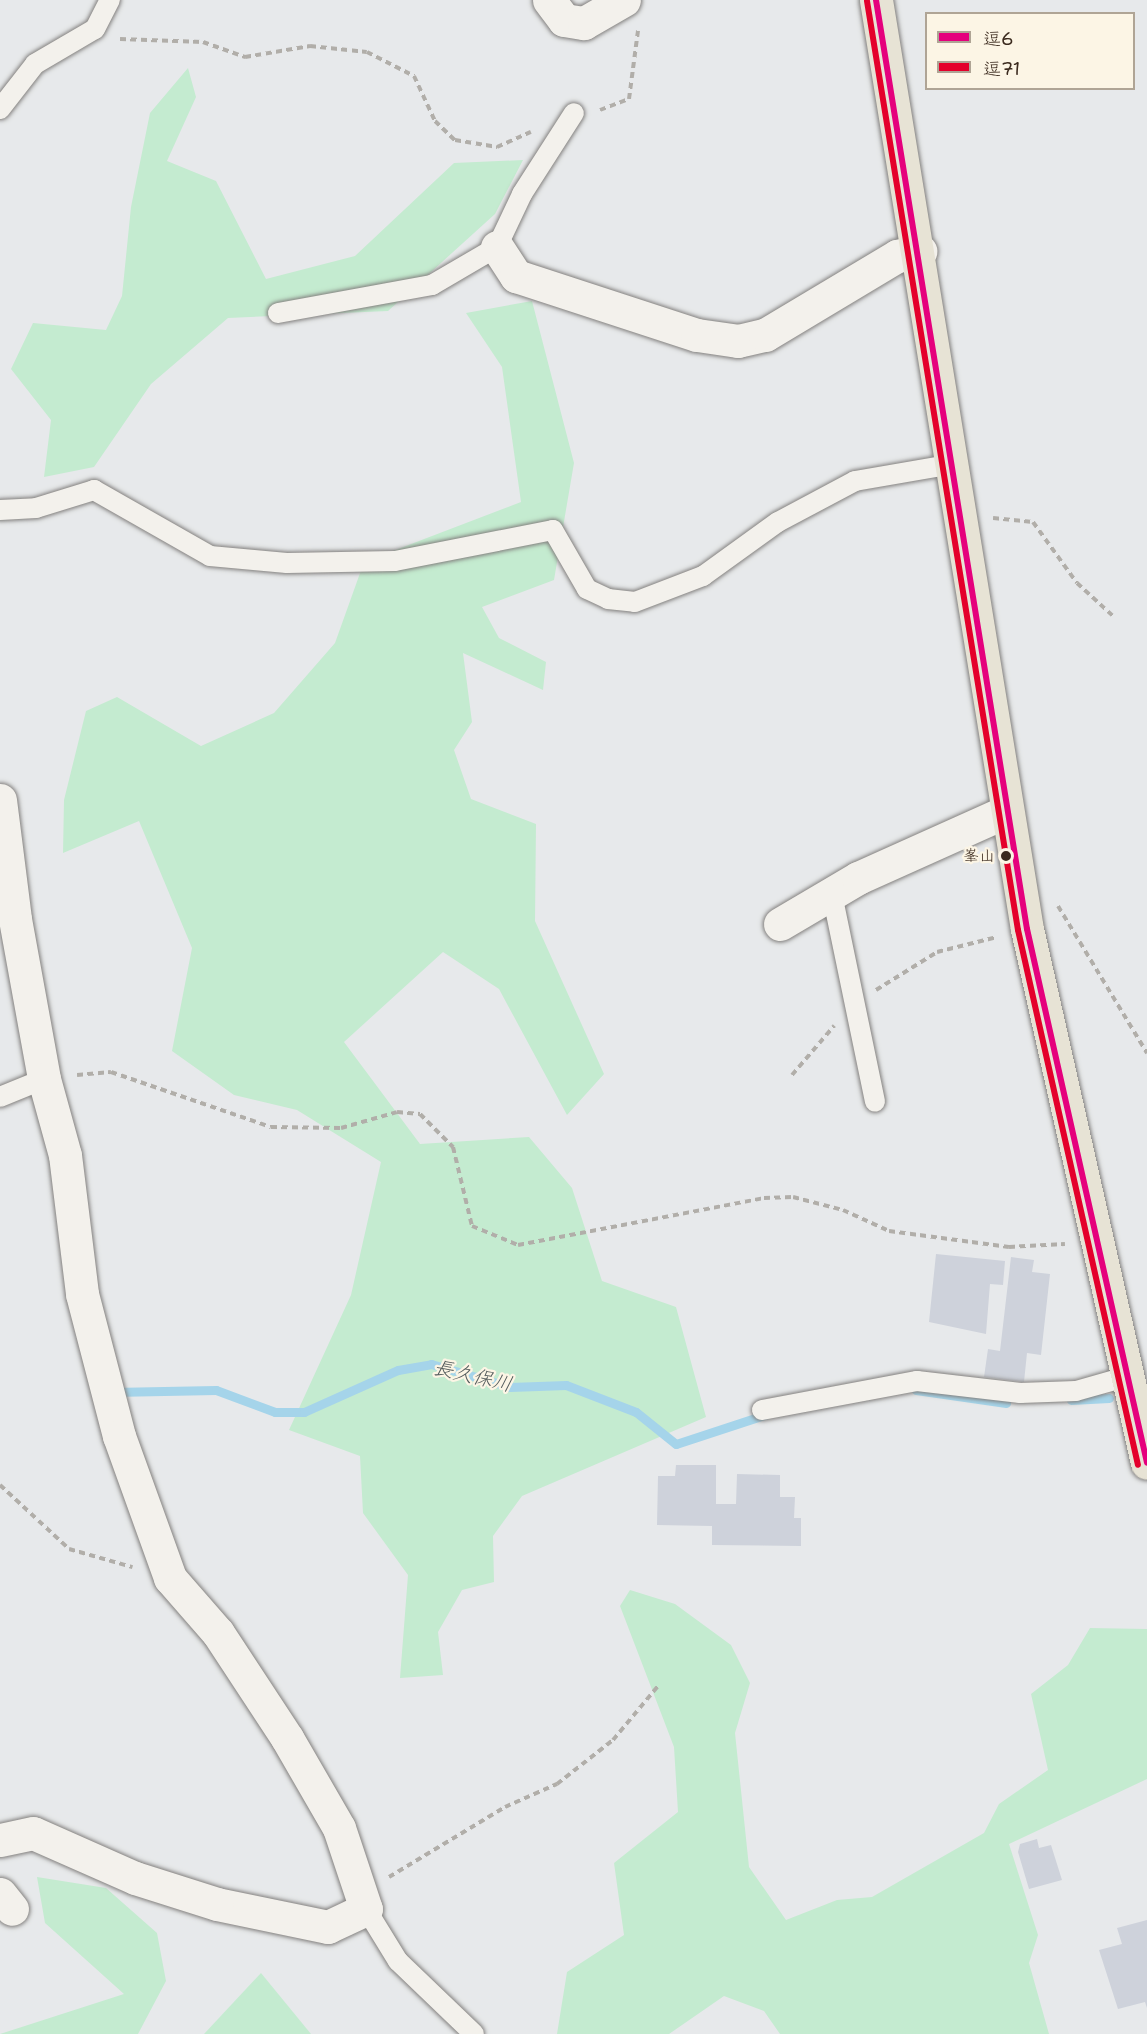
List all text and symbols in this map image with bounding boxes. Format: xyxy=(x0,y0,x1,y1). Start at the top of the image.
legend xyxy=(925,12,1135,90)
text: 逗6 xyxy=(983,27,1014,51)
text: 逗71 xyxy=(983,57,1020,81)
place label: 峯山 xyxy=(963,846,995,866)
marker: 峯山 xyxy=(1000,850,1012,862)
water label: 長久保川 xyxy=(431,1355,515,1397)

